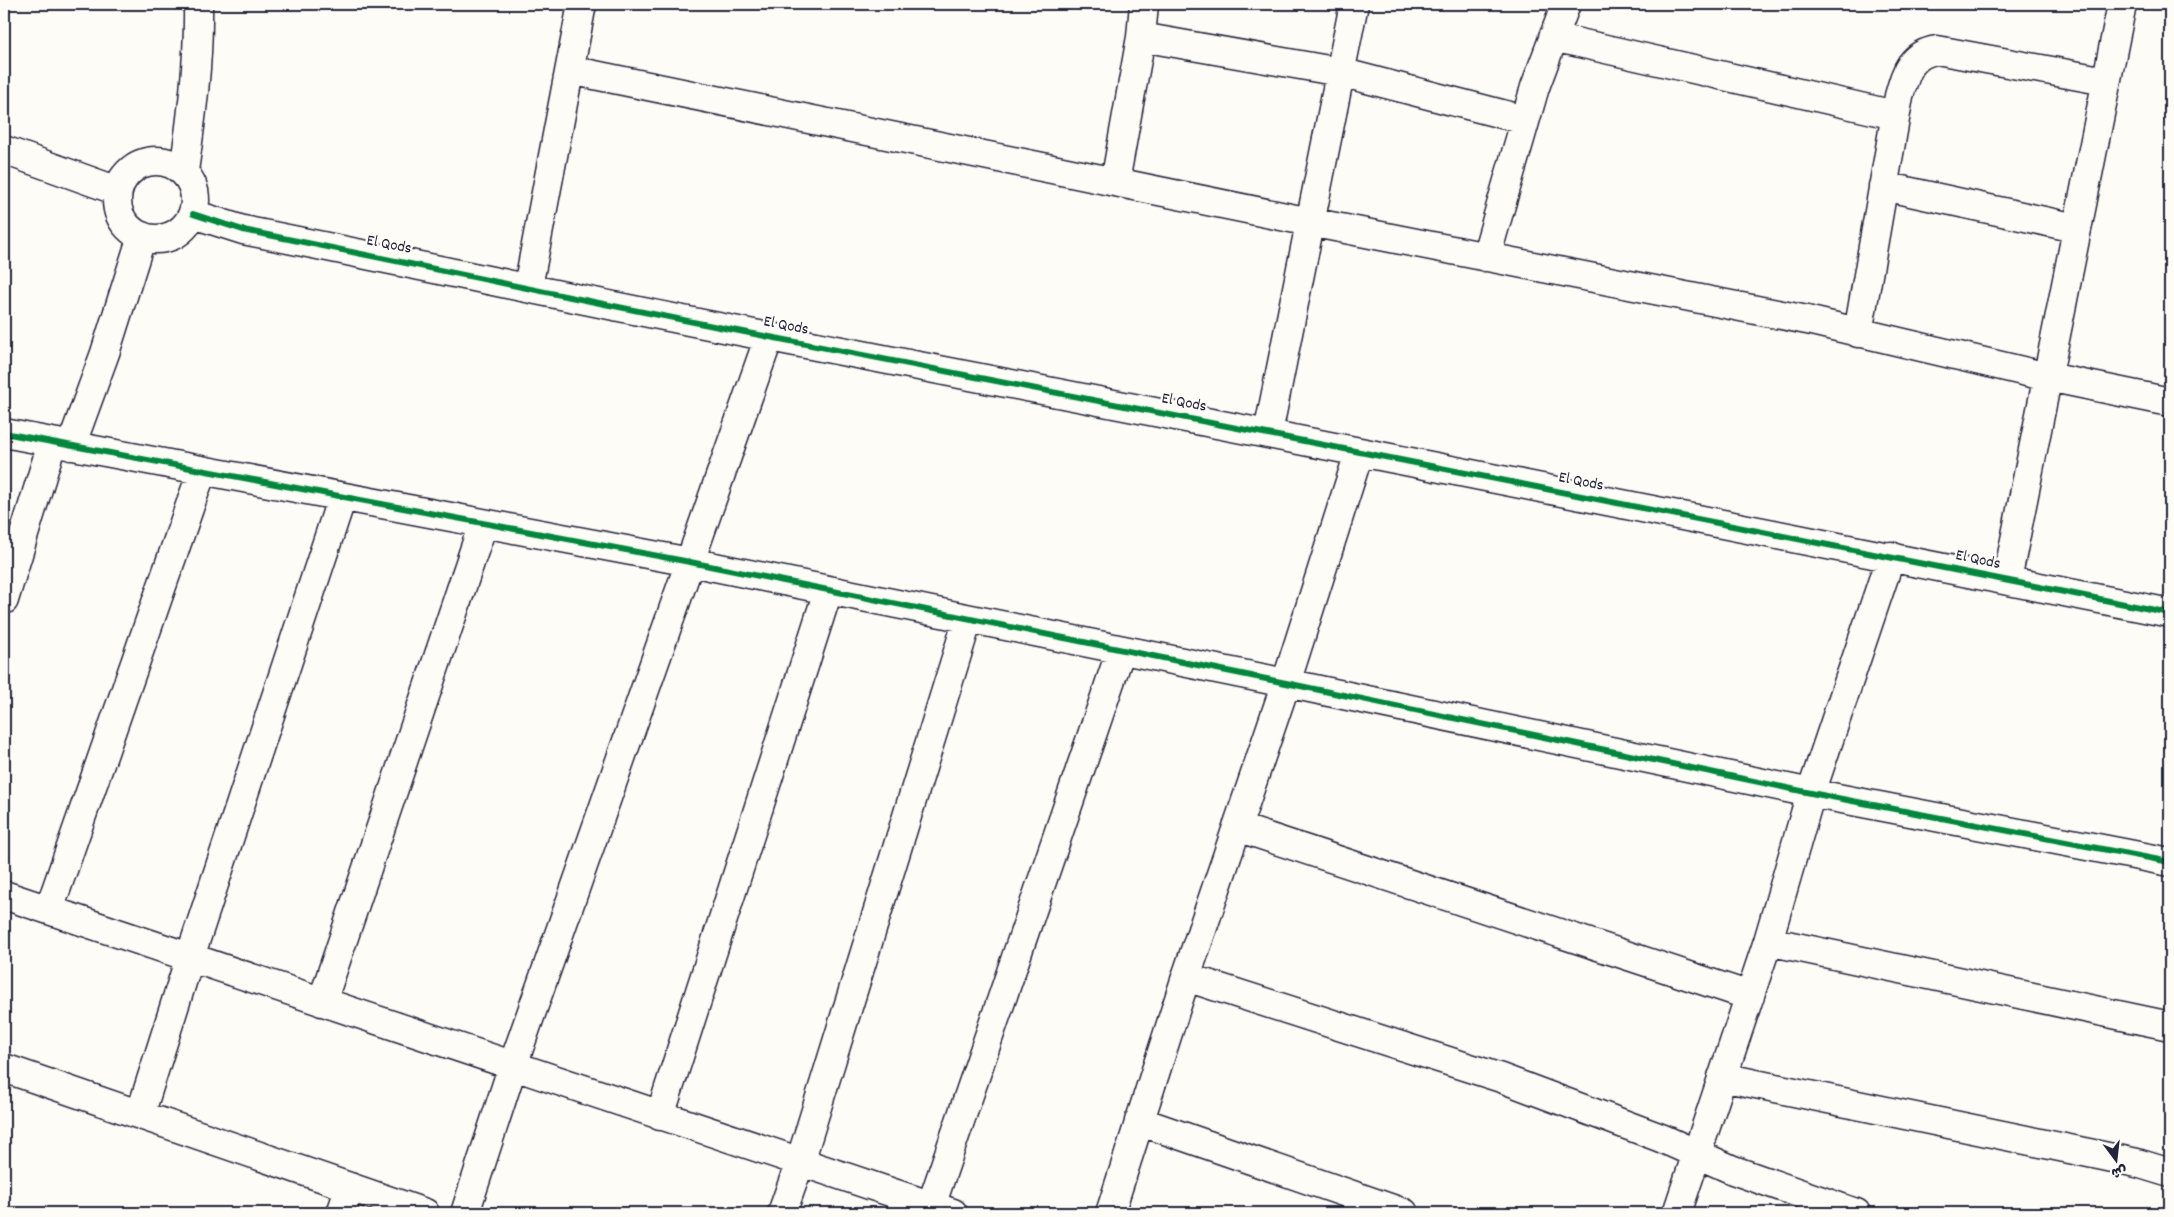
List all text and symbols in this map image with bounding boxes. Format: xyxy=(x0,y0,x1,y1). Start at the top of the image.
street label: El Qods xyxy=(365,229,414,261)
street label: El Qods xyxy=(762,310,811,342)
street label: El Qods xyxy=(1160,387,1209,419)
street label: El Qods xyxy=(1557,466,1606,498)
street label: El Qods xyxy=(1953,544,2003,576)
north arrow xyxy=(2092,1134,2142,1184)
text: ش xyxy=(2109,1159,2129,1182)

